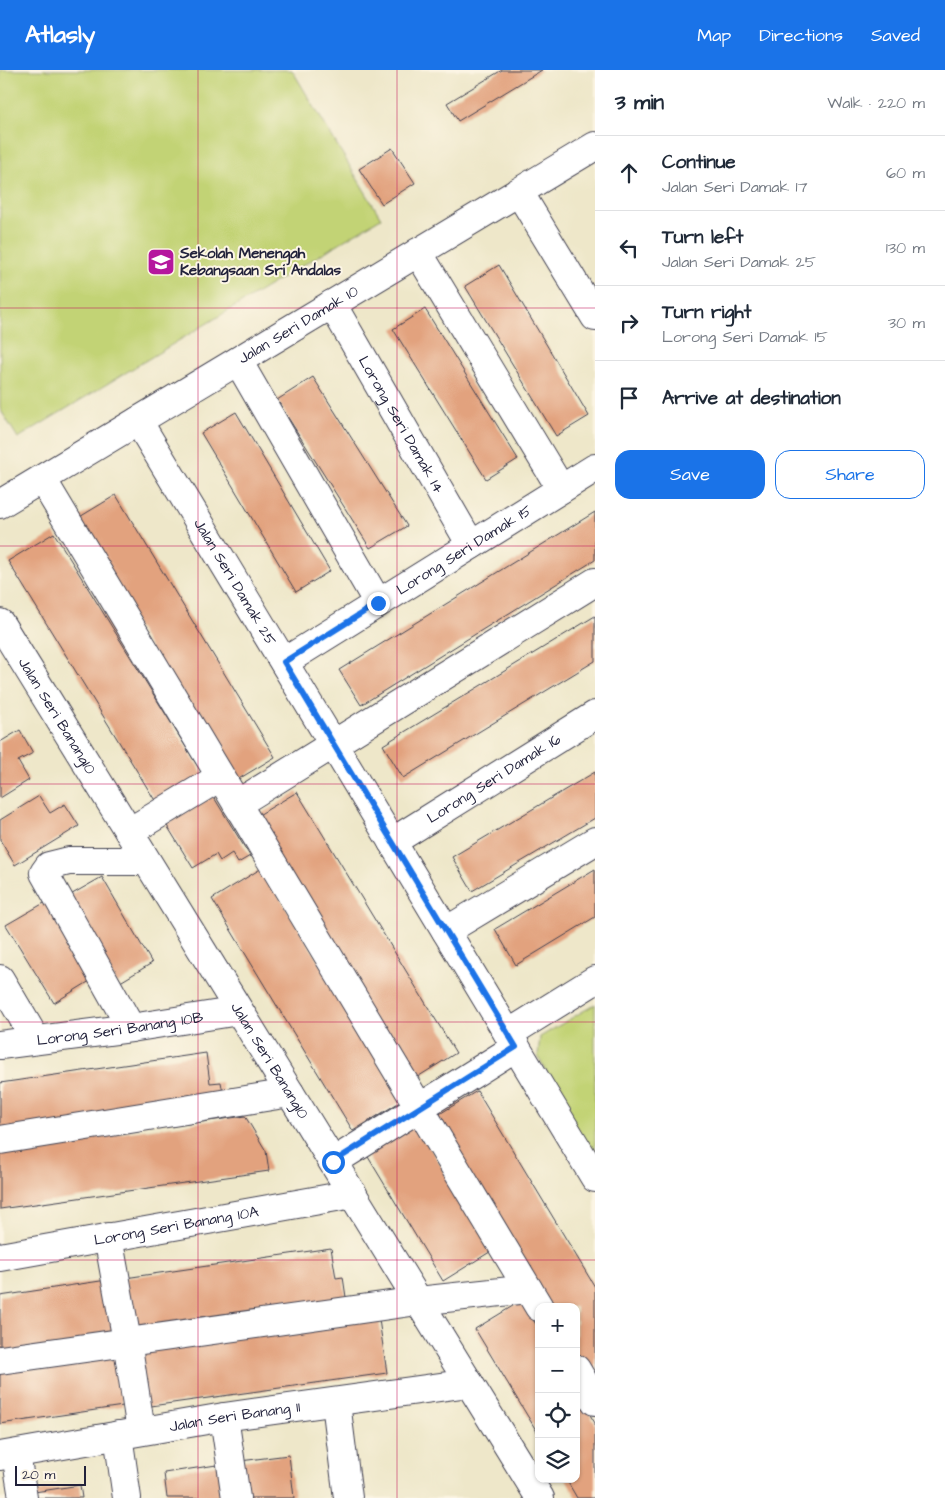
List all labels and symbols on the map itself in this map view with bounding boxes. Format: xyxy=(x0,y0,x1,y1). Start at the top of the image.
place label: Sekolah Menengah Kebangsaan Sri Andalas xyxy=(179,243,341,283)
school or university icon: Sekolah Menengah Kebangsaan Sri Andalas xyxy=(146,247,176,277)
street label: Jalan Seri Damak 10 xyxy=(234,280,363,369)
street label: Lorong Seri Damak 14 xyxy=(353,352,449,497)
street label: Lorong Seri Damak 15 xyxy=(393,500,536,600)
street label: Jalan Seri Damak 25 xyxy=(188,515,281,650)
route end xyxy=(367,592,390,615)
street label: Jalan Seri Banang10 xyxy=(13,654,101,779)
street label: Lorong Seri Damak 16 xyxy=(423,729,566,829)
street label: Jalan Seri Banang10 xyxy=(226,998,314,1123)
street label: Lorong Seri Banang 10B xyxy=(35,1007,205,1051)
route start xyxy=(322,1151,345,1174)
street label: Lorong Seri Banang 10A xyxy=(92,1201,261,1251)
street label: Jalan Seri Banang 11 xyxy=(168,1397,301,1437)
scale bar xyxy=(15,1463,86,1486)

